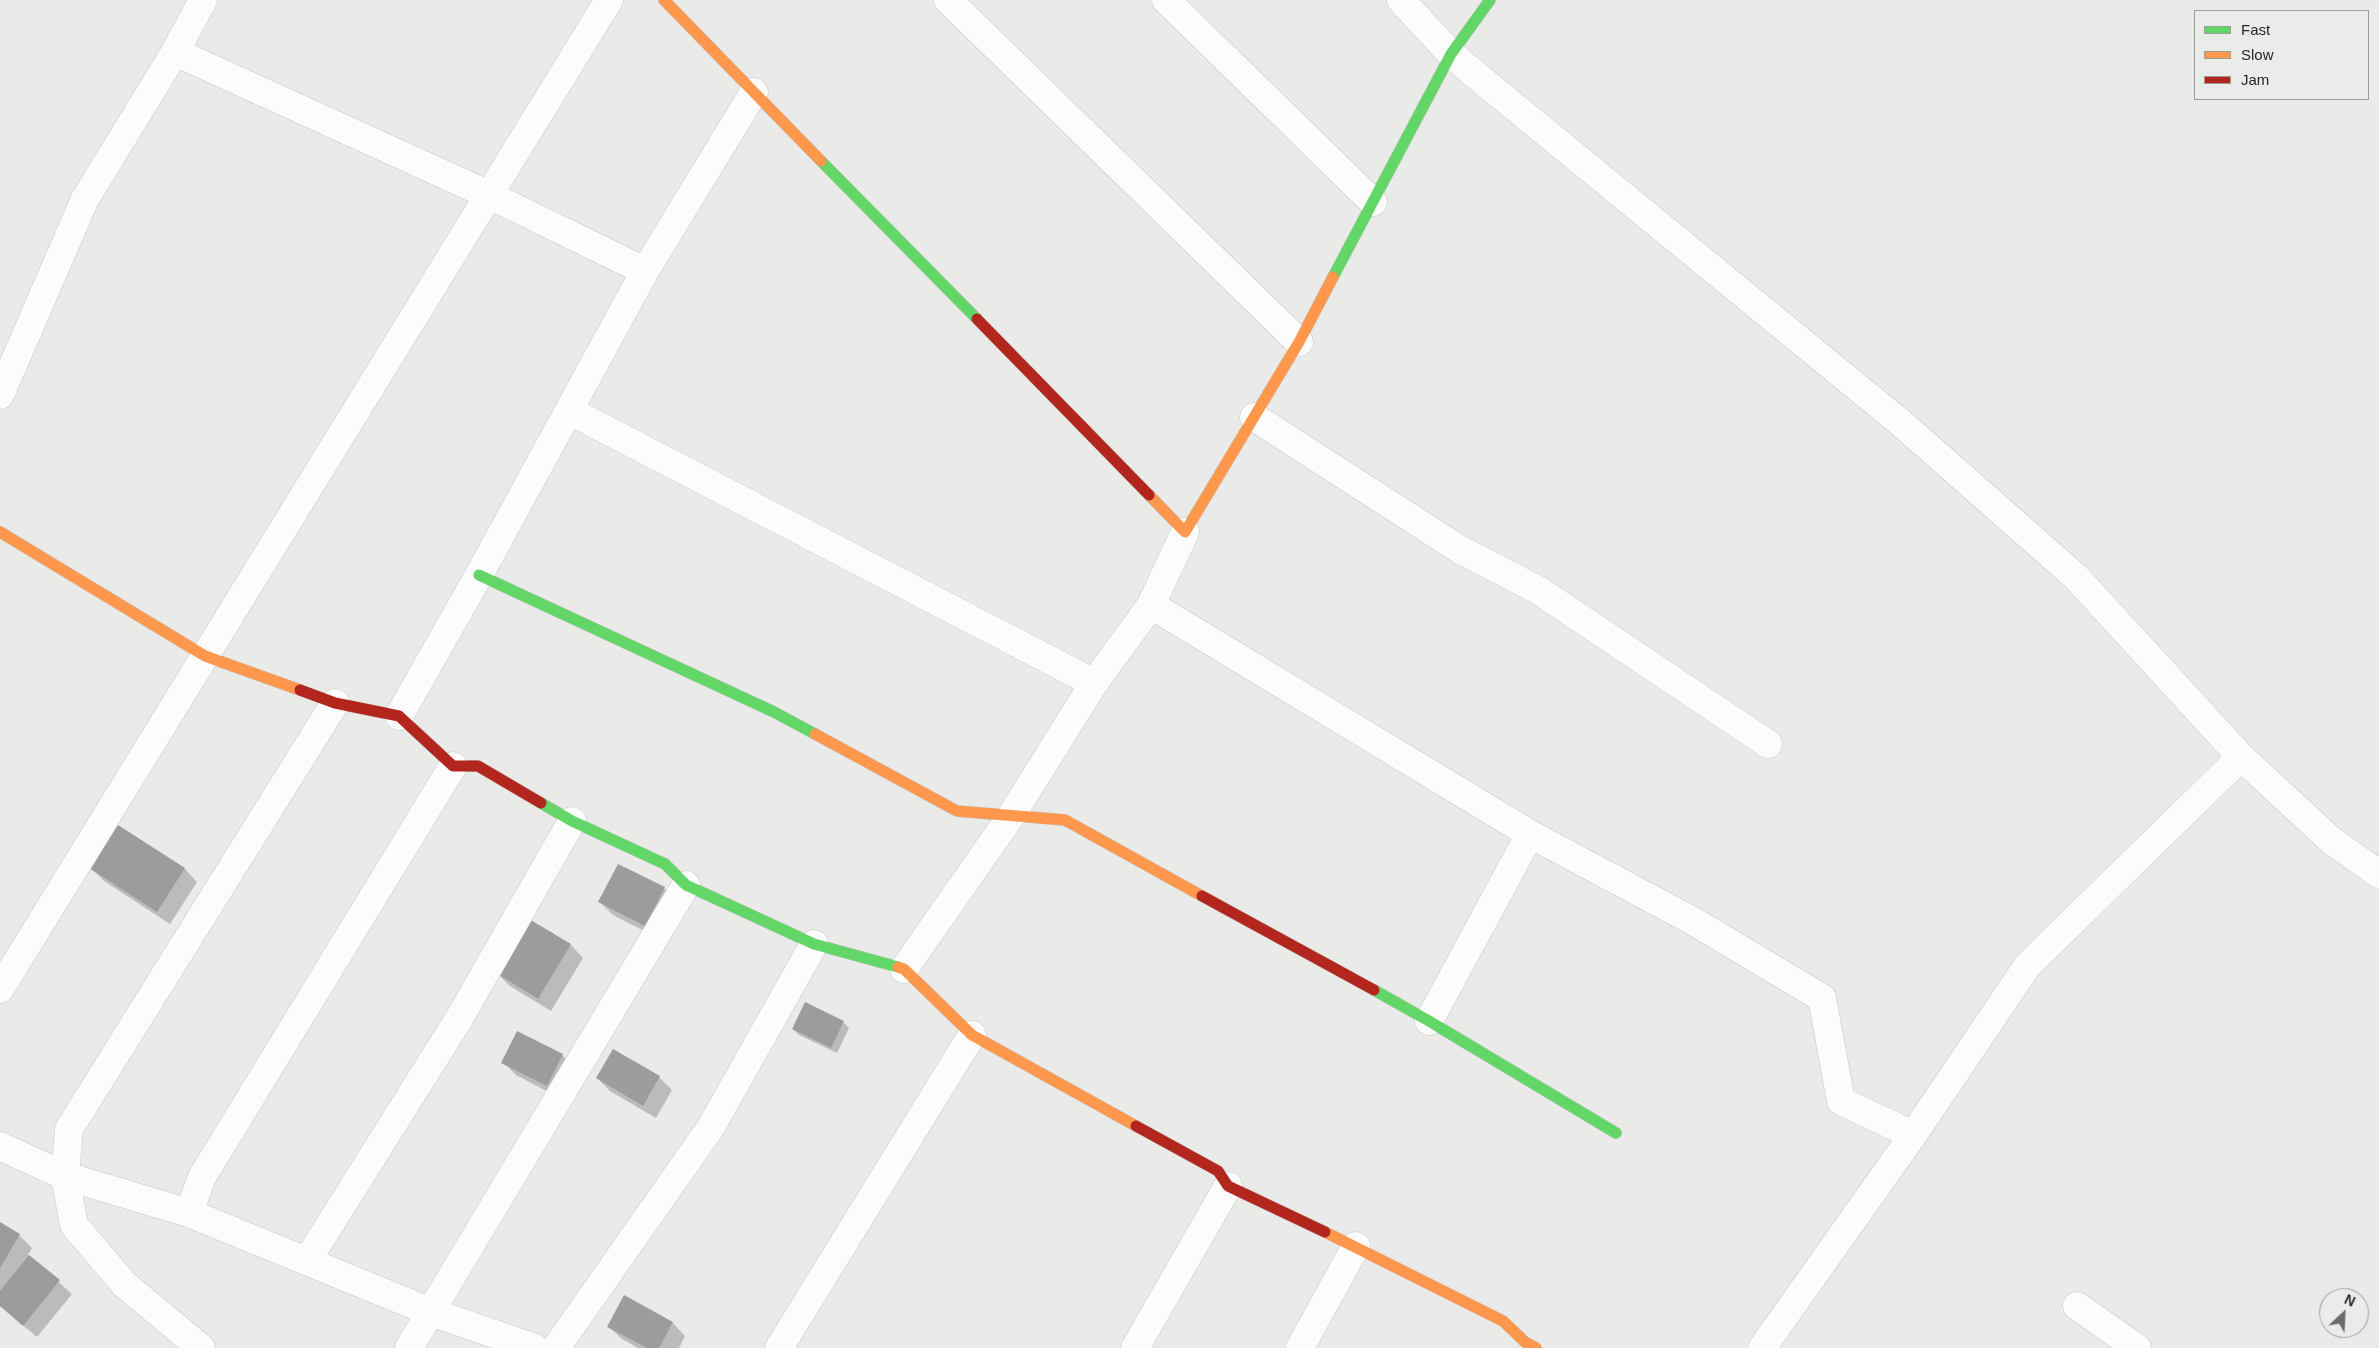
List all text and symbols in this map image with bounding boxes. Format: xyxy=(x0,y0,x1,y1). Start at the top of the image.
legend xyxy=(2194,10,2369,100)
text: Fast xyxy=(2241,21,2270,38)
text: Slow xyxy=(2241,46,2274,63)
text: Jam xyxy=(2241,71,2269,88)
north arrow xyxy=(2319,1288,2369,1338)
text: N xyxy=(2342,1291,2358,1310)

